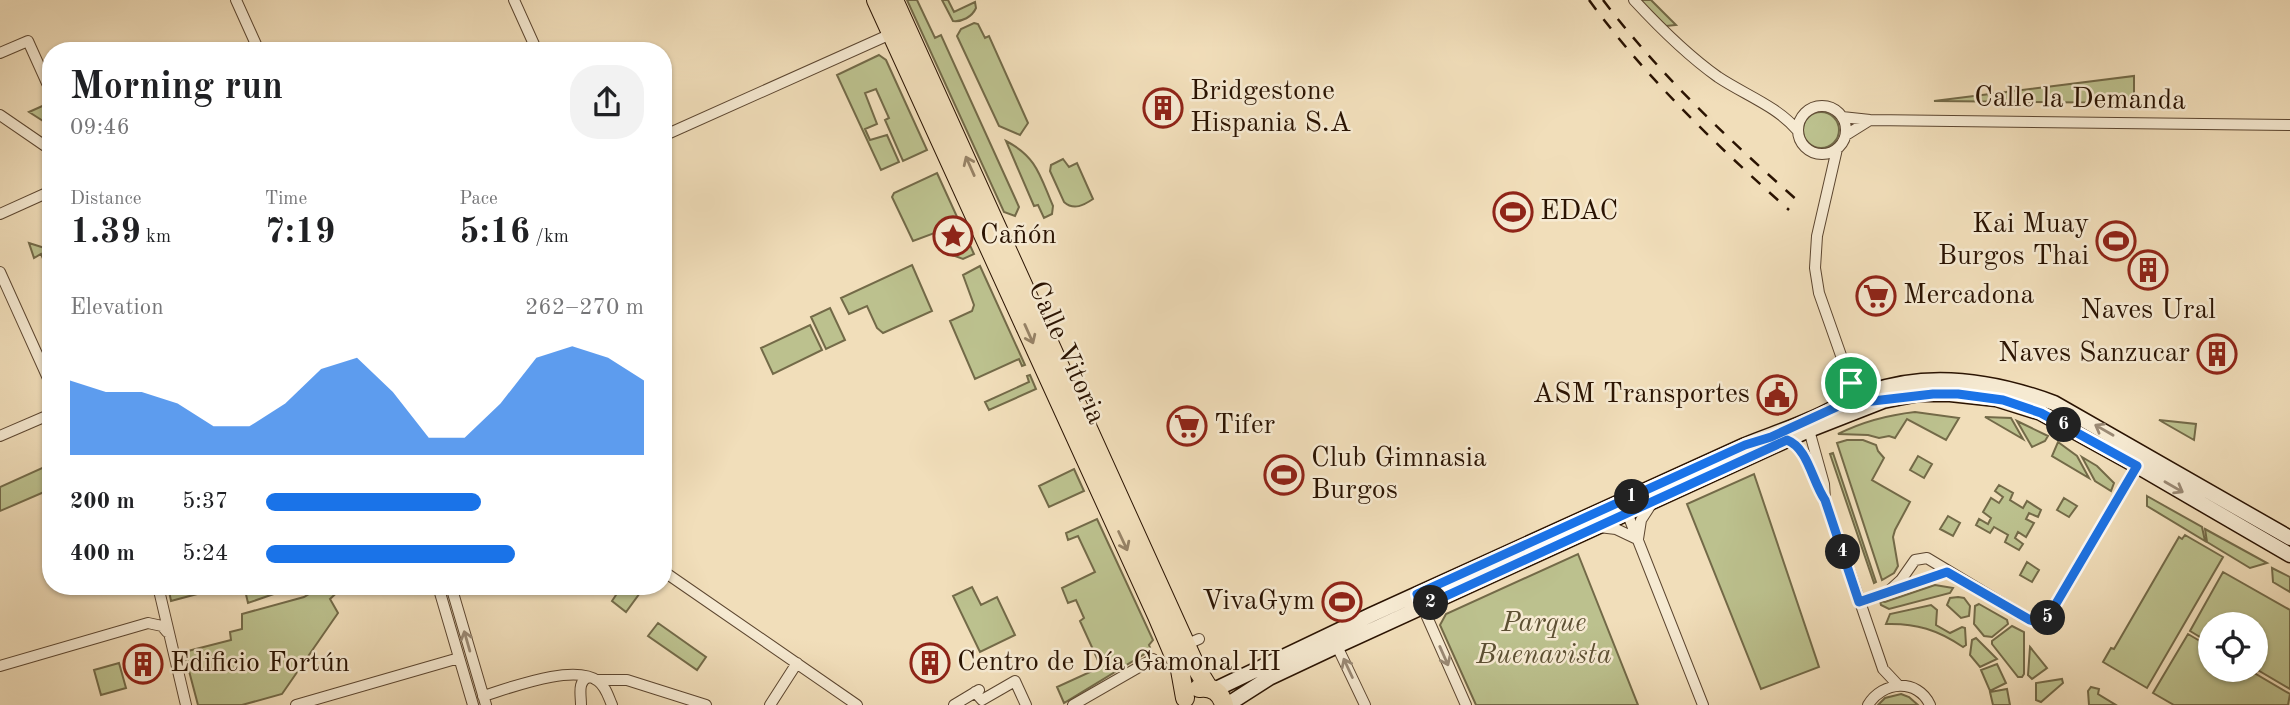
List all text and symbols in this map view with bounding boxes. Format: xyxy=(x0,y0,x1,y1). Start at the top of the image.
button: share xyxy=(570,65,644,139)
text: Morning run xyxy=(70,69,283,107)
place label: Bridgestone Hispania S.A xyxy=(1190,78,1351,138)
street label: Calle la Demanda xyxy=(1974,84,2186,116)
building icon: Bridgestone Hispania S.A xyxy=(1142,87,1184,129)
text: 09:46 xyxy=(70,116,130,139)
one-way arrow xyxy=(963,156,976,178)
text: Distance xyxy=(70,190,142,209)
text: Time xyxy=(265,190,307,209)
text: Pace xyxy=(459,190,498,209)
sports icon: EDAC xyxy=(1492,191,1534,233)
place label: EDAC xyxy=(1540,198,1618,226)
place label: Kai Muay Burgos Thai xyxy=(1938,211,2089,271)
text: 1.39 xyxy=(70,215,141,250)
text: 7:19 xyxy=(265,215,335,250)
text: 5:16 xyxy=(459,215,530,250)
place icon: Cañón xyxy=(932,215,974,257)
sports icon: Kai Muay Burgos Thai xyxy=(2095,220,2137,262)
place label: Cañón xyxy=(980,222,1057,250)
text: km xyxy=(141,228,171,247)
text: /km xyxy=(530,228,569,247)
building icon: Naves Ural xyxy=(2127,249,2169,291)
supermarket icon: Mercadona xyxy=(1855,275,1897,317)
street label: Calle Vitoria xyxy=(1022,277,1110,429)
place label: Mercadona xyxy=(1903,282,2034,310)
text: Elevation xyxy=(70,296,164,319)
text: 262–270 m xyxy=(525,296,644,319)
place label: Naves Ural xyxy=(2080,297,2216,325)
one-way arrow xyxy=(1023,323,1036,344)
building icon: Naves Sanzucar xyxy=(2196,333,2238,375)
place label: Naves Sanzucar xyxy=(1998,340,2190,368)
pin xyxy=(1821,353,1881,413)
icon: arrive xyxy=(1832,364,1870,402)
public building icon: ASM Transportes xyxy=(1756,374,1798,416)
place label: ASM Transportes xyxy=(1533,381,1750,409)
supermarket icon: Tifer xyxy=(1166,405,1208,447)
pin: 6 xyxy=(2046,408,2082,442)
place label: Tifer xyxy=(1214,412,1275,440)
text: 6 xyxy=(2058,415,2069,434)
one-way arrow xyxy=(2094,423,2114,437)
place label: Club Gimnasia Burgos xyxy=(1311,445,1487,505)
sports icon: Club Gimnasia Burgos xyxy=(1263,454,1305,496)
pin: 1 xyxy=(1614,480,1650,514)
one-way arrow xyxy=(2163,481,2184,494)
text: 1 xyxy=(1626,487,1637,506)
text: 200 m xyxy=(70,490,135,513)
text: 5:37 xyxy=(182,490,228,513)
one-way arrow xyxy=(1117,530,1130,551)
pin: 4 xyxy=(1826,534,1860,570)
text: 400 m xyxy=(70,542,135,565)
text: 5:24 xyxy=(182,542,228,565)
text: 4 xyxy=(1837,542,1848,561)
sports icon: VivaGym xyxy=(1321,581,1363,623)
pin: 2 xyxy=(1414,586,1448,620)
place label: VivaGym xyxy=(1202,588,1315,616)
text: 2 xyxy=(1425,593,1436,612)
pin: 5 xyxy=(2030,600,2066,636)
text: 5 xyxy=(2042,608,2053,627)
park label: Parque Buenavista xyxy=(1475,610,1612,670)
map controls xyxy=(2198,612,2268,682)
button: locate xyxy=(2198,612,2268,682)
one-way arrow xyxy=(460,631,473,653)
building icon: Centro de Día Gamonal III xyxy=(909,642,951,684)
building icon: Edificio Fortún xyxy=(122,643,164,685)
one-way arrow xyxy=(1438,645,1451,666)
place label: Centro de Día Gamonal III xyxy=(957,649,1281,677)
place label: Edificio Fortún xyxy=(170,650,350,678)
one-way arrow xyxy=(1341,658,1354,679)

